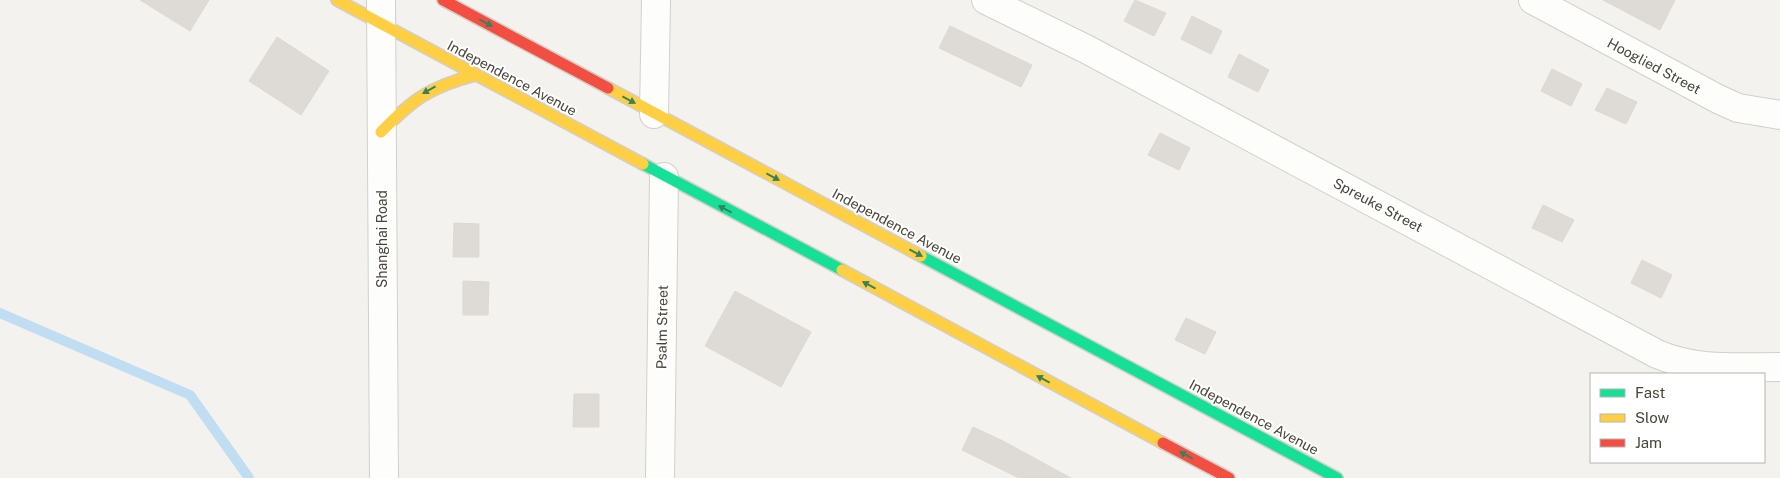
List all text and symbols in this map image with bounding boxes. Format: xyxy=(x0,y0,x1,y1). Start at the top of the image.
one-way arrow xyxy=(479,19,494,27)
street label: Hooglied Street xyxy=(1605,35,1703,97)
street label: Independence Avenue xyxy=(445,37,579,119)
one-way arrow xyxy=(422,85,436,94)
one-way arrow xyxy=(622,96,637,104)
one-way arrow xyxy=(765,173,780,181)
street label: Spreuke Street xyxy=(1331,175,1425,235)
street label: Independence Avenue xyxy=(830,185,964,267)
street label: Shanghai Road xyxy=(374,190,390,288)
one-way arrow xyxy=(718,205,732,213)
one-way arrow xyxy=(909,249,923,257)
one-way arrow xyxy=(862,281,875,290)
street label: Psalm Street xyxy=(653,285,671,369)
legend xyxy=(1590,373,1765,463)
one-way arrow xyxy=(1036,374,1049,383)
street label: Independence Avenue xyxy=(1187,376,1321,458)
text: Fast xyxy=(1635,384,1665,401)
text: Slow xyxy=(1635,409,1670,426)
text: Jam xyxy=(1635,434,1662,451)
one-way arrow xyxy=(1179,451,1193,459)

